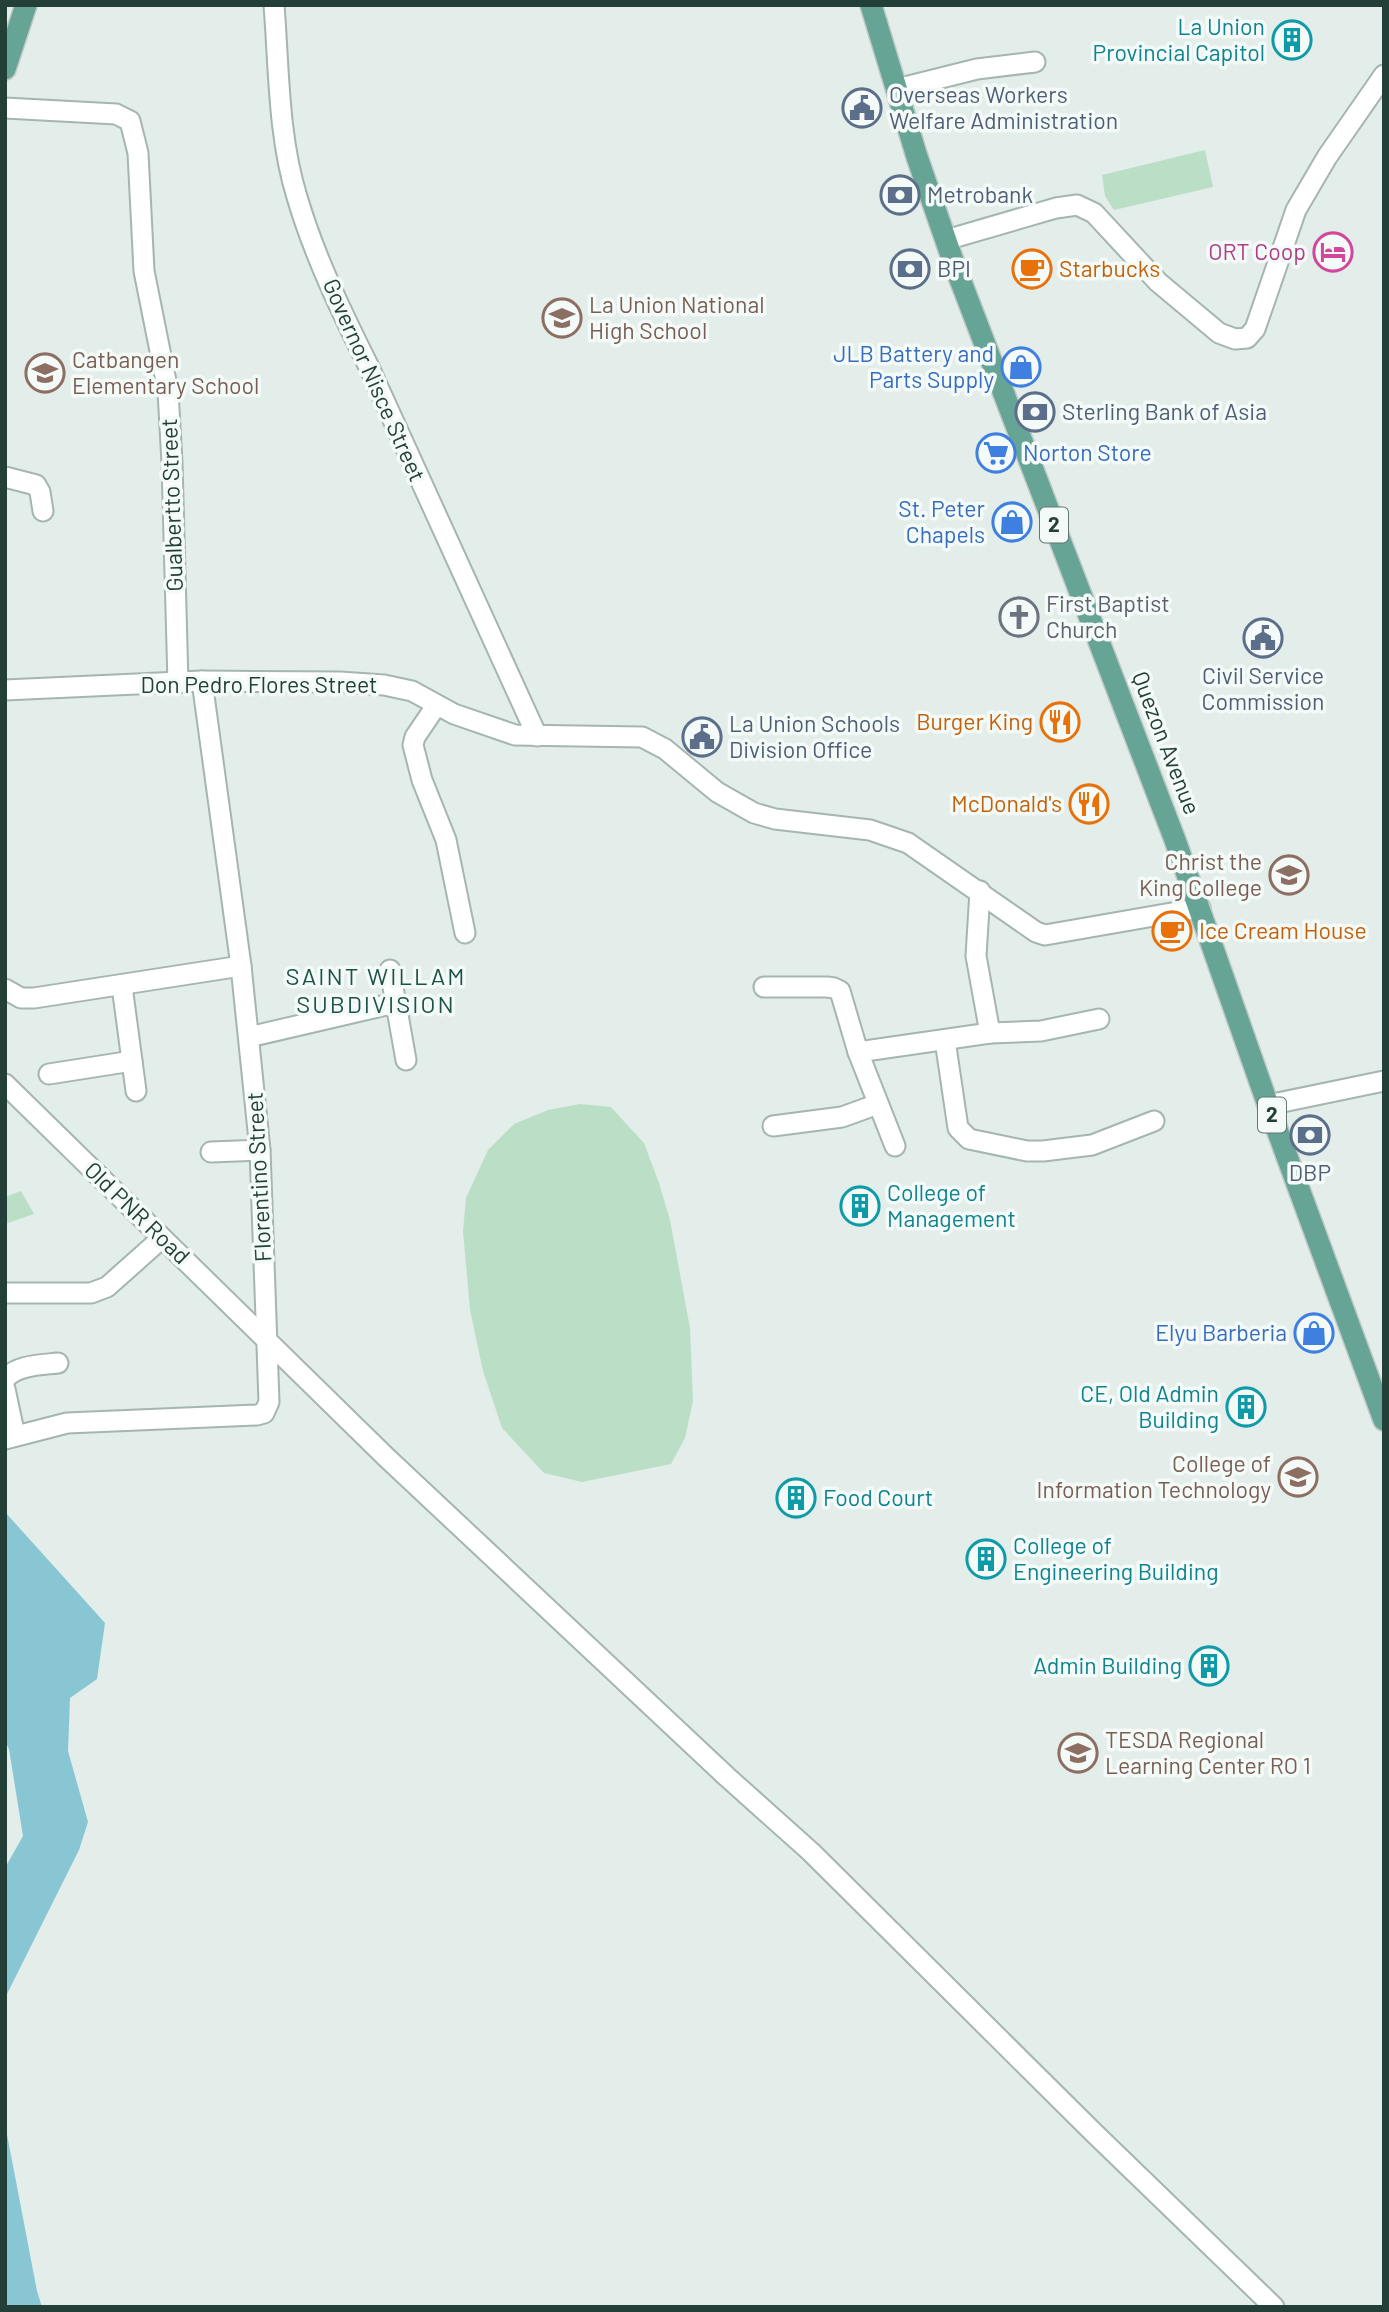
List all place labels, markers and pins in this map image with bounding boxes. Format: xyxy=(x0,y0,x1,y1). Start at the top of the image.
place label: La Union Provincial Capitol xyxy=(1093,12,1265,66)
building icon: La Union Provincial Capitol xyxy=(1271,19,1313,61)
place label: Overseas Workers Welfare Administration xyxy=(889,80,1118,134)
public building icon: Overseas Workers Welfare Administration xyxy=(841,87,883,129)
bank icon: Metrobank xyxy=(879,174,921,216)
place label: Metrobank xyxy=(927,180,1033,208)
hotel icon: ORT Coop xyxy=(1312,231,1354,273)
place label: ORT Coop xyxy=(1208,237,1306,265)
bank icon: BPI xyxy=(889,248,931,290)
cafe icon: Starbucks xyxy=(1011,248,1053,290)
place label: BPI xyxy=(937,254,971,282)
place label: Starbucks xyxy=(1059,254,1160,282)
place label: La Union National High School xyxy=(589,290,765,344)
school or university icon: La Union National High School xyxy=(541,297,583,339)
place label: JLB Battery and Parts Supply xyxy=(833,339,994,393)
place label: Catbangen Elementary School xyxy=(72,345,259,399)
shop icon: JLB Battery and Parts Supply xyxy=(1000,346,1042,388)
school or university icon: Catbangen Elementary School xyxy=(24,352,66,394)
bank icon: Sterling Bank of Asia xyxy=(1014,391,1056,433)
place label: Sterling Bank of Asia xyxy=(1062,397,1267,425)
supermarket icon: Norton Store xyxy=(975,432,1017,474)
place label: Norton Store xyxy=(1023,438,1152,466)
place label: St. Peter Chapels xyxy=(898,494,986,548)
shop icon: St. Peter Chapels xyxy=(991,501,1033,543)
place label: First Baptist Church xyxy=(1046,589,1170,643)
church icon: First Baptist Church xyxy=(998,596,1040,638)
public building icon: Civil Service Commission xyxy=(1242,617,1284,659)
place label: Civil Service Commission xyxy=(1202,661,1324,715)
restaurant icon: Burger King xyxy=(1039,701,1081,743)
place label: Burger King xyxy=(916,707,1033,735)
place label: La Union Schools Division Office xyxy=(729,709,900,763)
public building icon: La Union Schools Division Office xyxy=(681,716,723,758)
restaurant icon: McDonald's xyxy=(1068,783,1110,825)
place label: McDonald's xyxy=(951,789,1062,817)
place label: Christ the King College xyxy=(1139,847,1262,901)
school or university icon: Christ the King College xyxy=(1268,854,1310,896)
cafe icon: Ice Cream House xyxy=(1151,910,1193,952)
place label: Ice Cream House xyxy=(1199,916,1367,944)
bank icon: DBP xyxy=(1289,1114,1331,1156)
place label: DBP xyxy=(1289,1158,1331,1186)
place label: College of Management xyxy=(887,1178,1016,1232)
building icon: College of Management xyxy=(839,1185,881,1227)
shop icon: Elyu Barberia xyxy=(1293,1312,1335,1354)
place label: Elyu Barberia xyxy=(1155,1318,1287,1346)
place label: CE, Old Admin Building xyxy=(1080,1379,1219,1433)
building icon: CE, Old Admin Building xyxy=(1225,1386,1267,1428)
place label: College of Information Technology xyxy=(1037,1449,1271,1503)
school or university icon: College of Information Technology xyxy=(1277,1456,1319,1498)
building icon: Food Court xyxy=(775,1477,817,1519)
place label: Food Court xyxy=(823,1483,933,1511)
place label: College of Engineering Building xyxy=(1013,1531,1218,1585)
building icon: College of Engineering Building xyxy=(965,1538,1007,1580)
building icon: Admin Building xyxy=(1188,1645,1230,1687)
place label: Admin Building xyxy=(1033,1651,1182,1679)
place label: TESDA Regional Learning Center RO 1 xyxy=(1105,1725,1311,1779)
school or university icon: TESDA Regional Learning Center RO 1 xyxy=(1057,1732,1099,1774)

